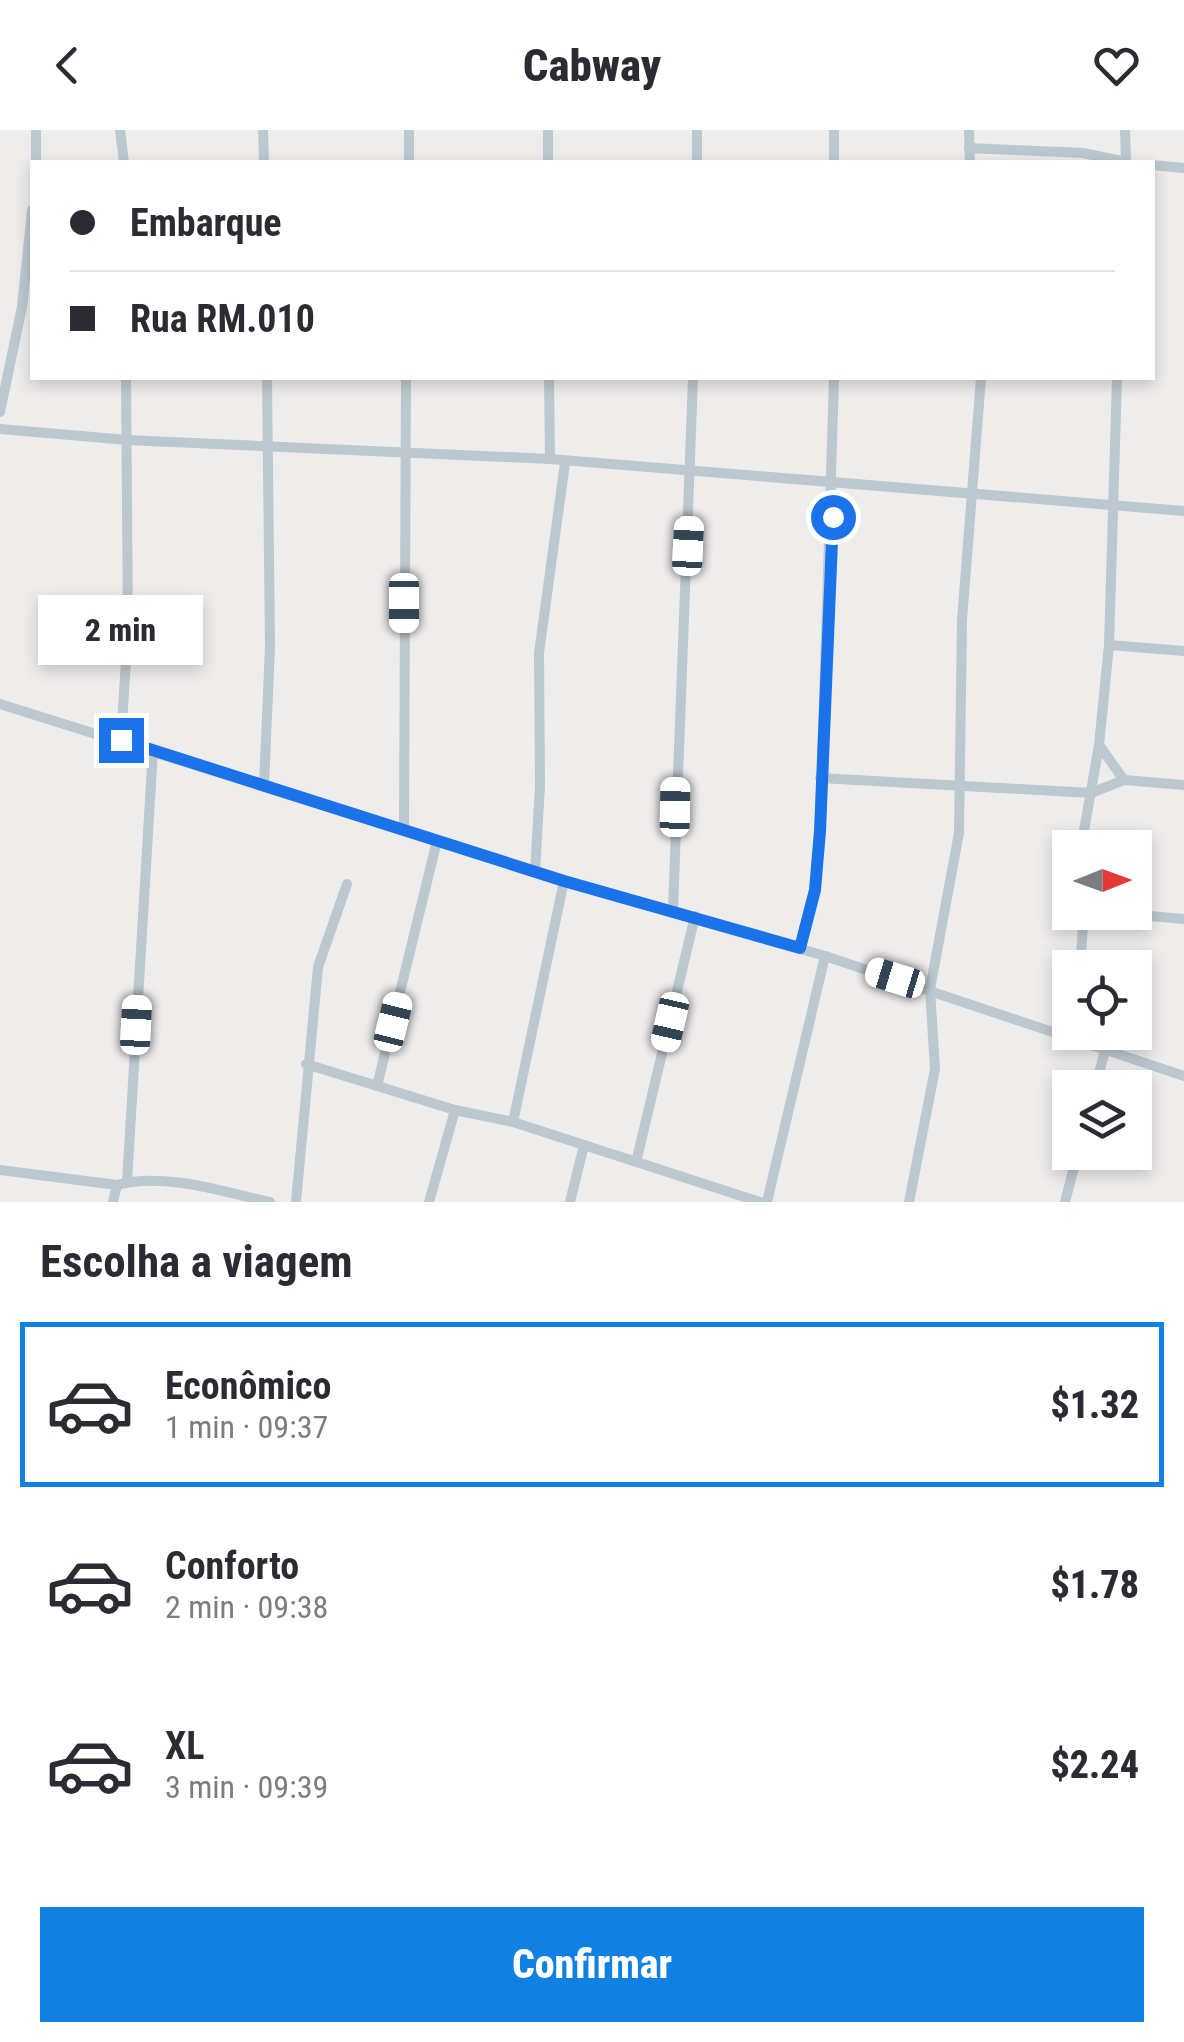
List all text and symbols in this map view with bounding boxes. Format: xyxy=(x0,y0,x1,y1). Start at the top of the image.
icon: back xyxy=(40,38,95,93)
icon: heart xyxy=(1089,38,1144,93)
text: Cabway xyxy=(523,39,661,92)
text: Embarque xyxy=(130,201,282,245)
text: Rua RM.010 xyxy=(130,297,315,341)
route start xyxy=(811,495,856,540)
car xyxy=(671,515,705,577)
car xyxy=(389,573,419,633)
callout: 2 min xyxy=(38,595,204,665)
text: 2 min xyxy=(85,611,156,649)
route end xyxy=(99,718,144,763)
car xyxy=(659,777,691,837)
north arrow xyxy=(1052,830,1152,930)
map controls xyxy=(1052,830,1152,1170)
button: locate xyxy=(1052,950,1152,1050)
car xyxy=(862,955,928,1001)
car xyxy=(371,989,415,1055)
car xyxy=(649,989,691,1055)
car xyxy=(119,994,153,1056)
button: layers xyxy=(1052,1070,1152,1170)
text: Escolha a viagem xyxy=(40,1235,353,1288)
icon: car xyxy=(45,1360,135,1450)
text: Econômico xyxy=(165,1364,331,1408)
text: $1.32 xyxy=(1050,1383,1139,1427)
text: 1 min · 09:37 xyxy=(165,1408,328,1446)
icon: car xyxy=(45,1540,135,1630)
text: Conforto xyxy=(165,1544,299,1588)
text: $1.78 xyxy=(1050,1563,1139,1607)
text: 2 min · 09:38 xyxy=(165,1588,328,1626)
icon: car xyxy=(45,1720,135,1810)
text: XL xyxy=(165,1724,204,1768)
text: $2.24 xyxy=(1050,1743,1139,1787)
text: 3 min · 09:39 xyxy=(165,1768,328,1806)
button: Confirmar xyxy=(40,1907,1144,2022)

